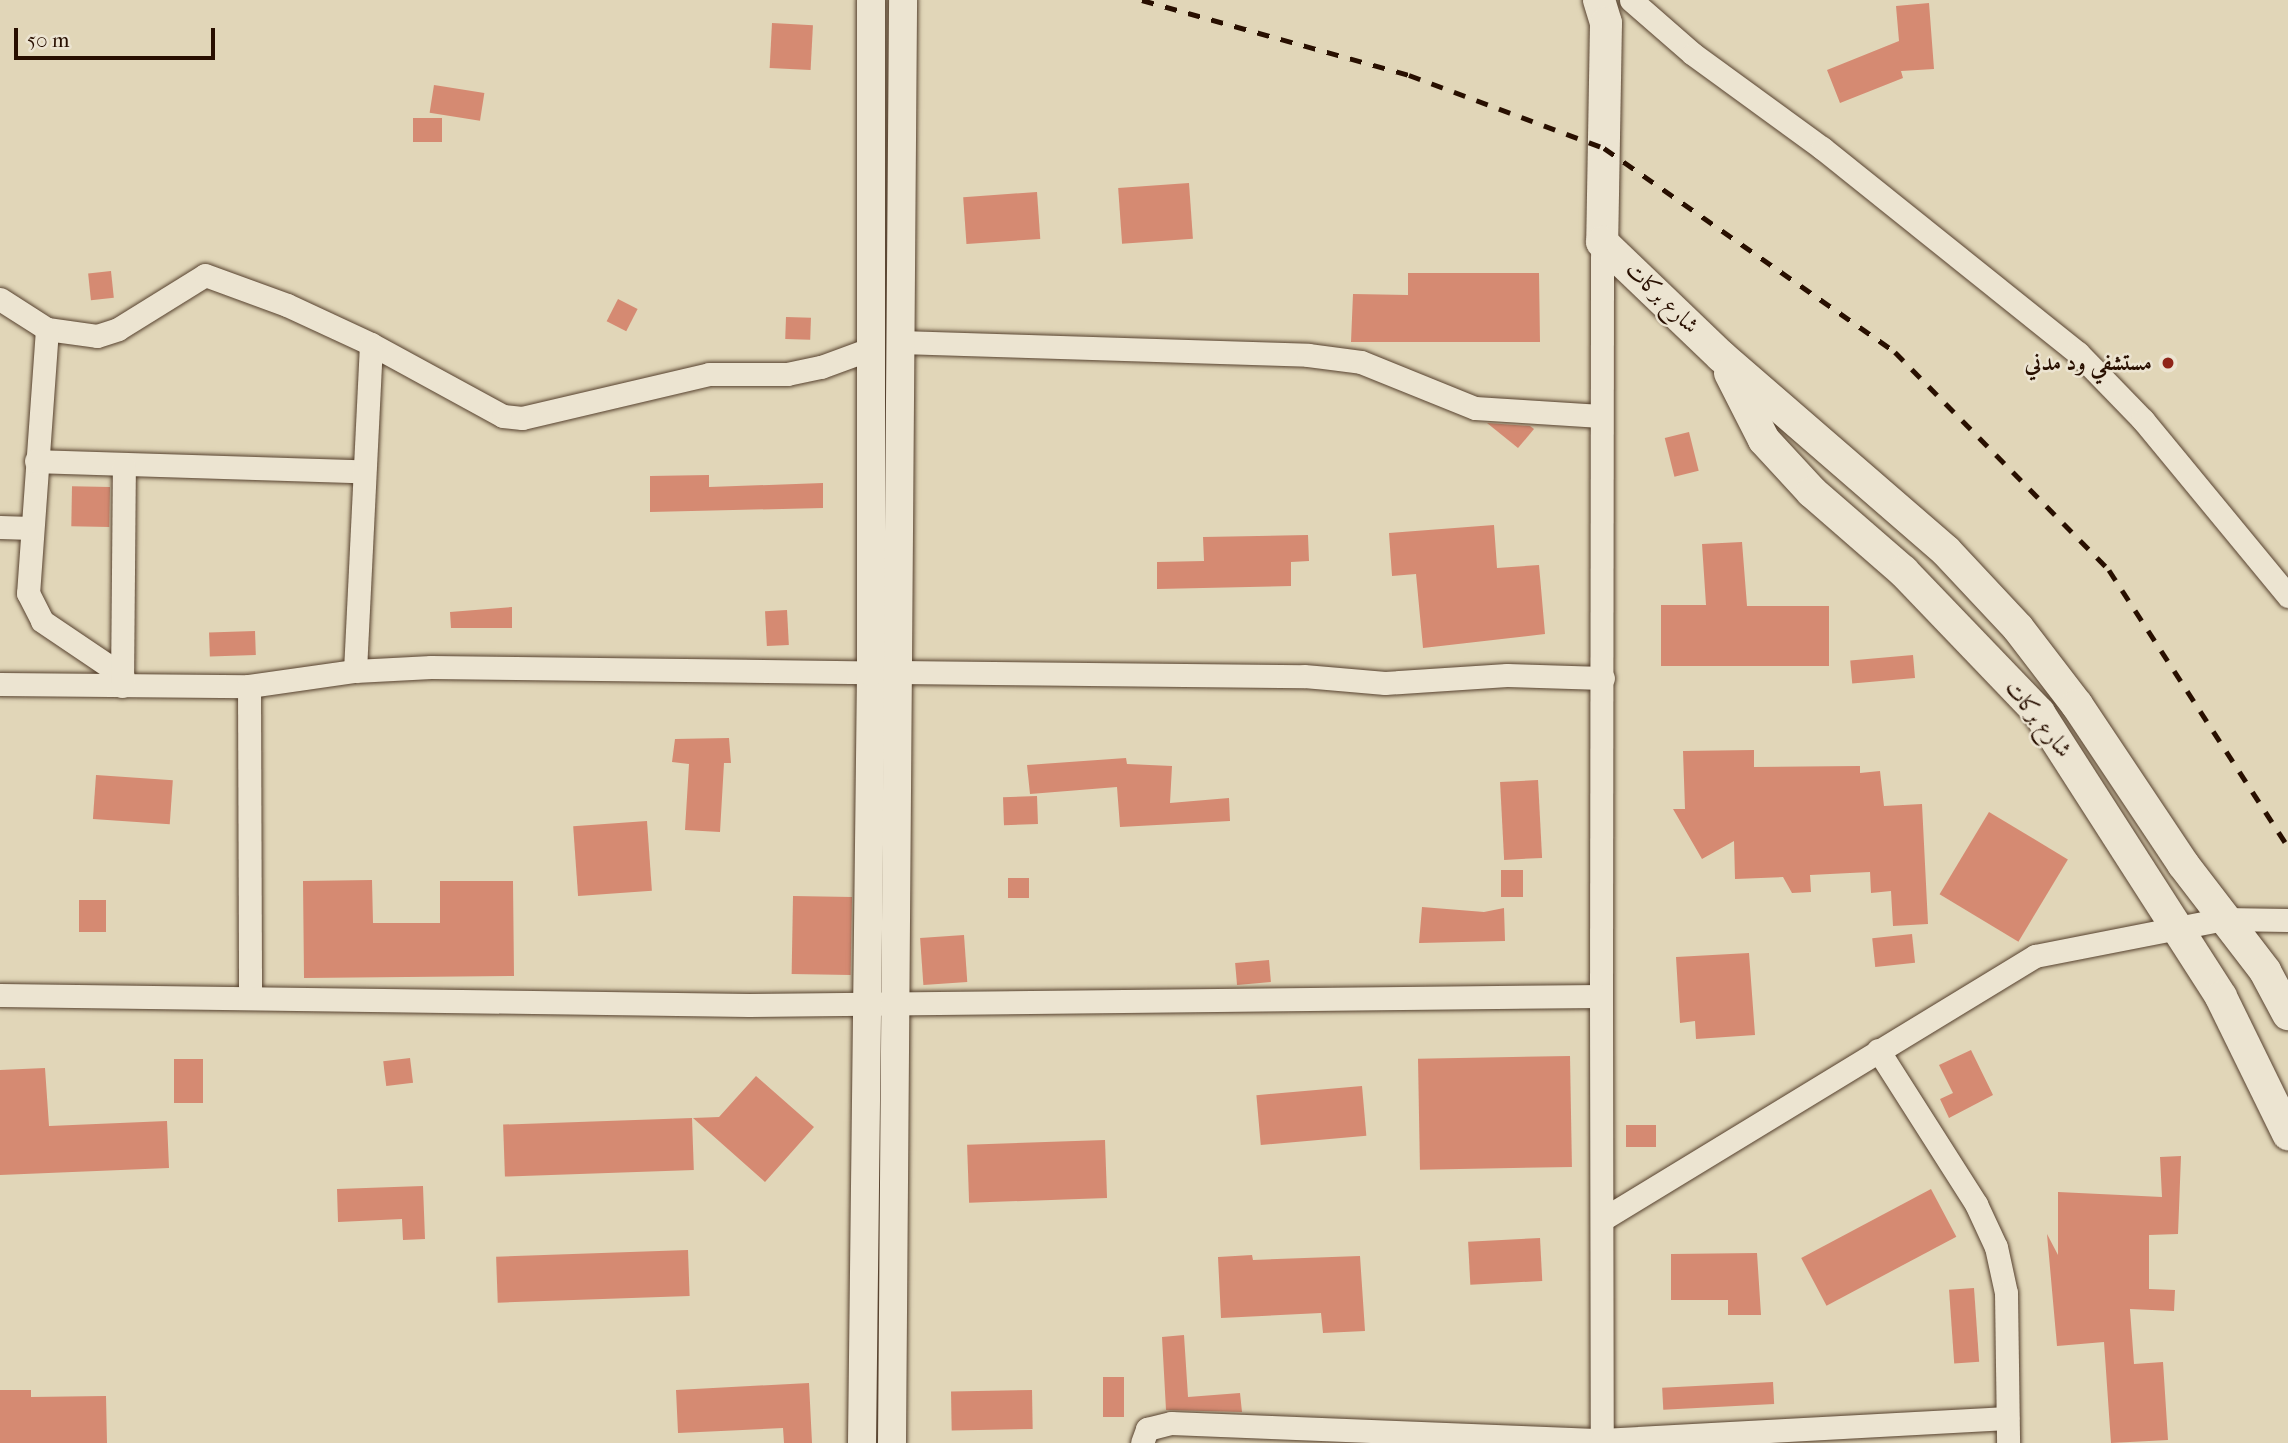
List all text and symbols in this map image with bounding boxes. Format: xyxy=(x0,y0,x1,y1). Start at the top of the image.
scale bar xyxy=(18,14,219,58)
text: 50 m xyxy=(27,28,70,52)
street label: شارع بركات xyxy=(1619,256,1705,340)
place label: مستشفي ود مدني xyxy=(2024,349,2152,377)
marker: مستشفي ود مدني xyxy=(2158,353,2178,373)
street label: شارع بركات xyxy=(1998,675,2078,763)

